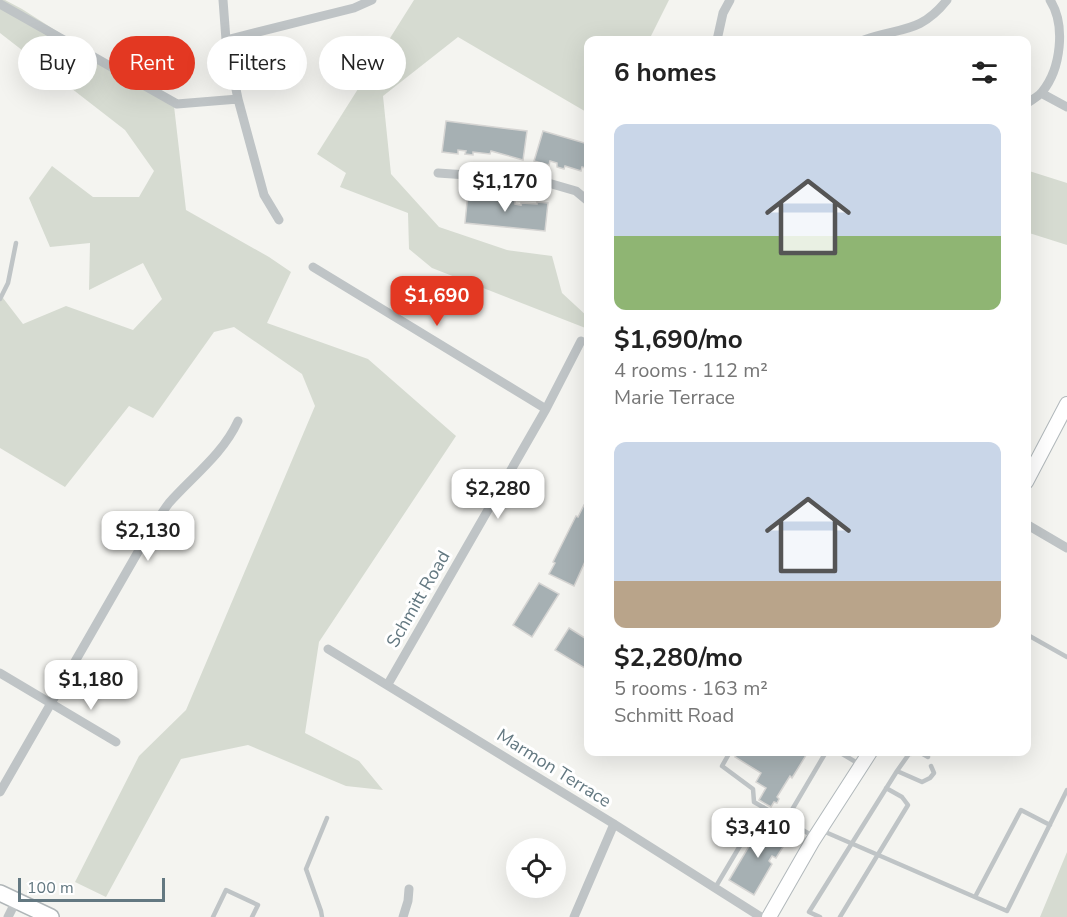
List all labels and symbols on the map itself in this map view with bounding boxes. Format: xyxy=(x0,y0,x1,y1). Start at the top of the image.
pin: $1,170 xyxy=(456,162,554,213)
pin: $1,690 xyxy=(388,276,486,327)
pin: $2,280 xyxy=(449,469,547,520)
pin: $2,130 xyxy=(99,511,197,562)
street label: Schmitt Road xyxy=(381,546,455,652)
pin: $1,180 xyxy=(42,660,140,711)
street label: Marmon Terrace xyxy=(492,723,616,813)
pin: $3,410 xyxy=(709,808,807,859)
scale bar xyxy=(18,875,165,902)

